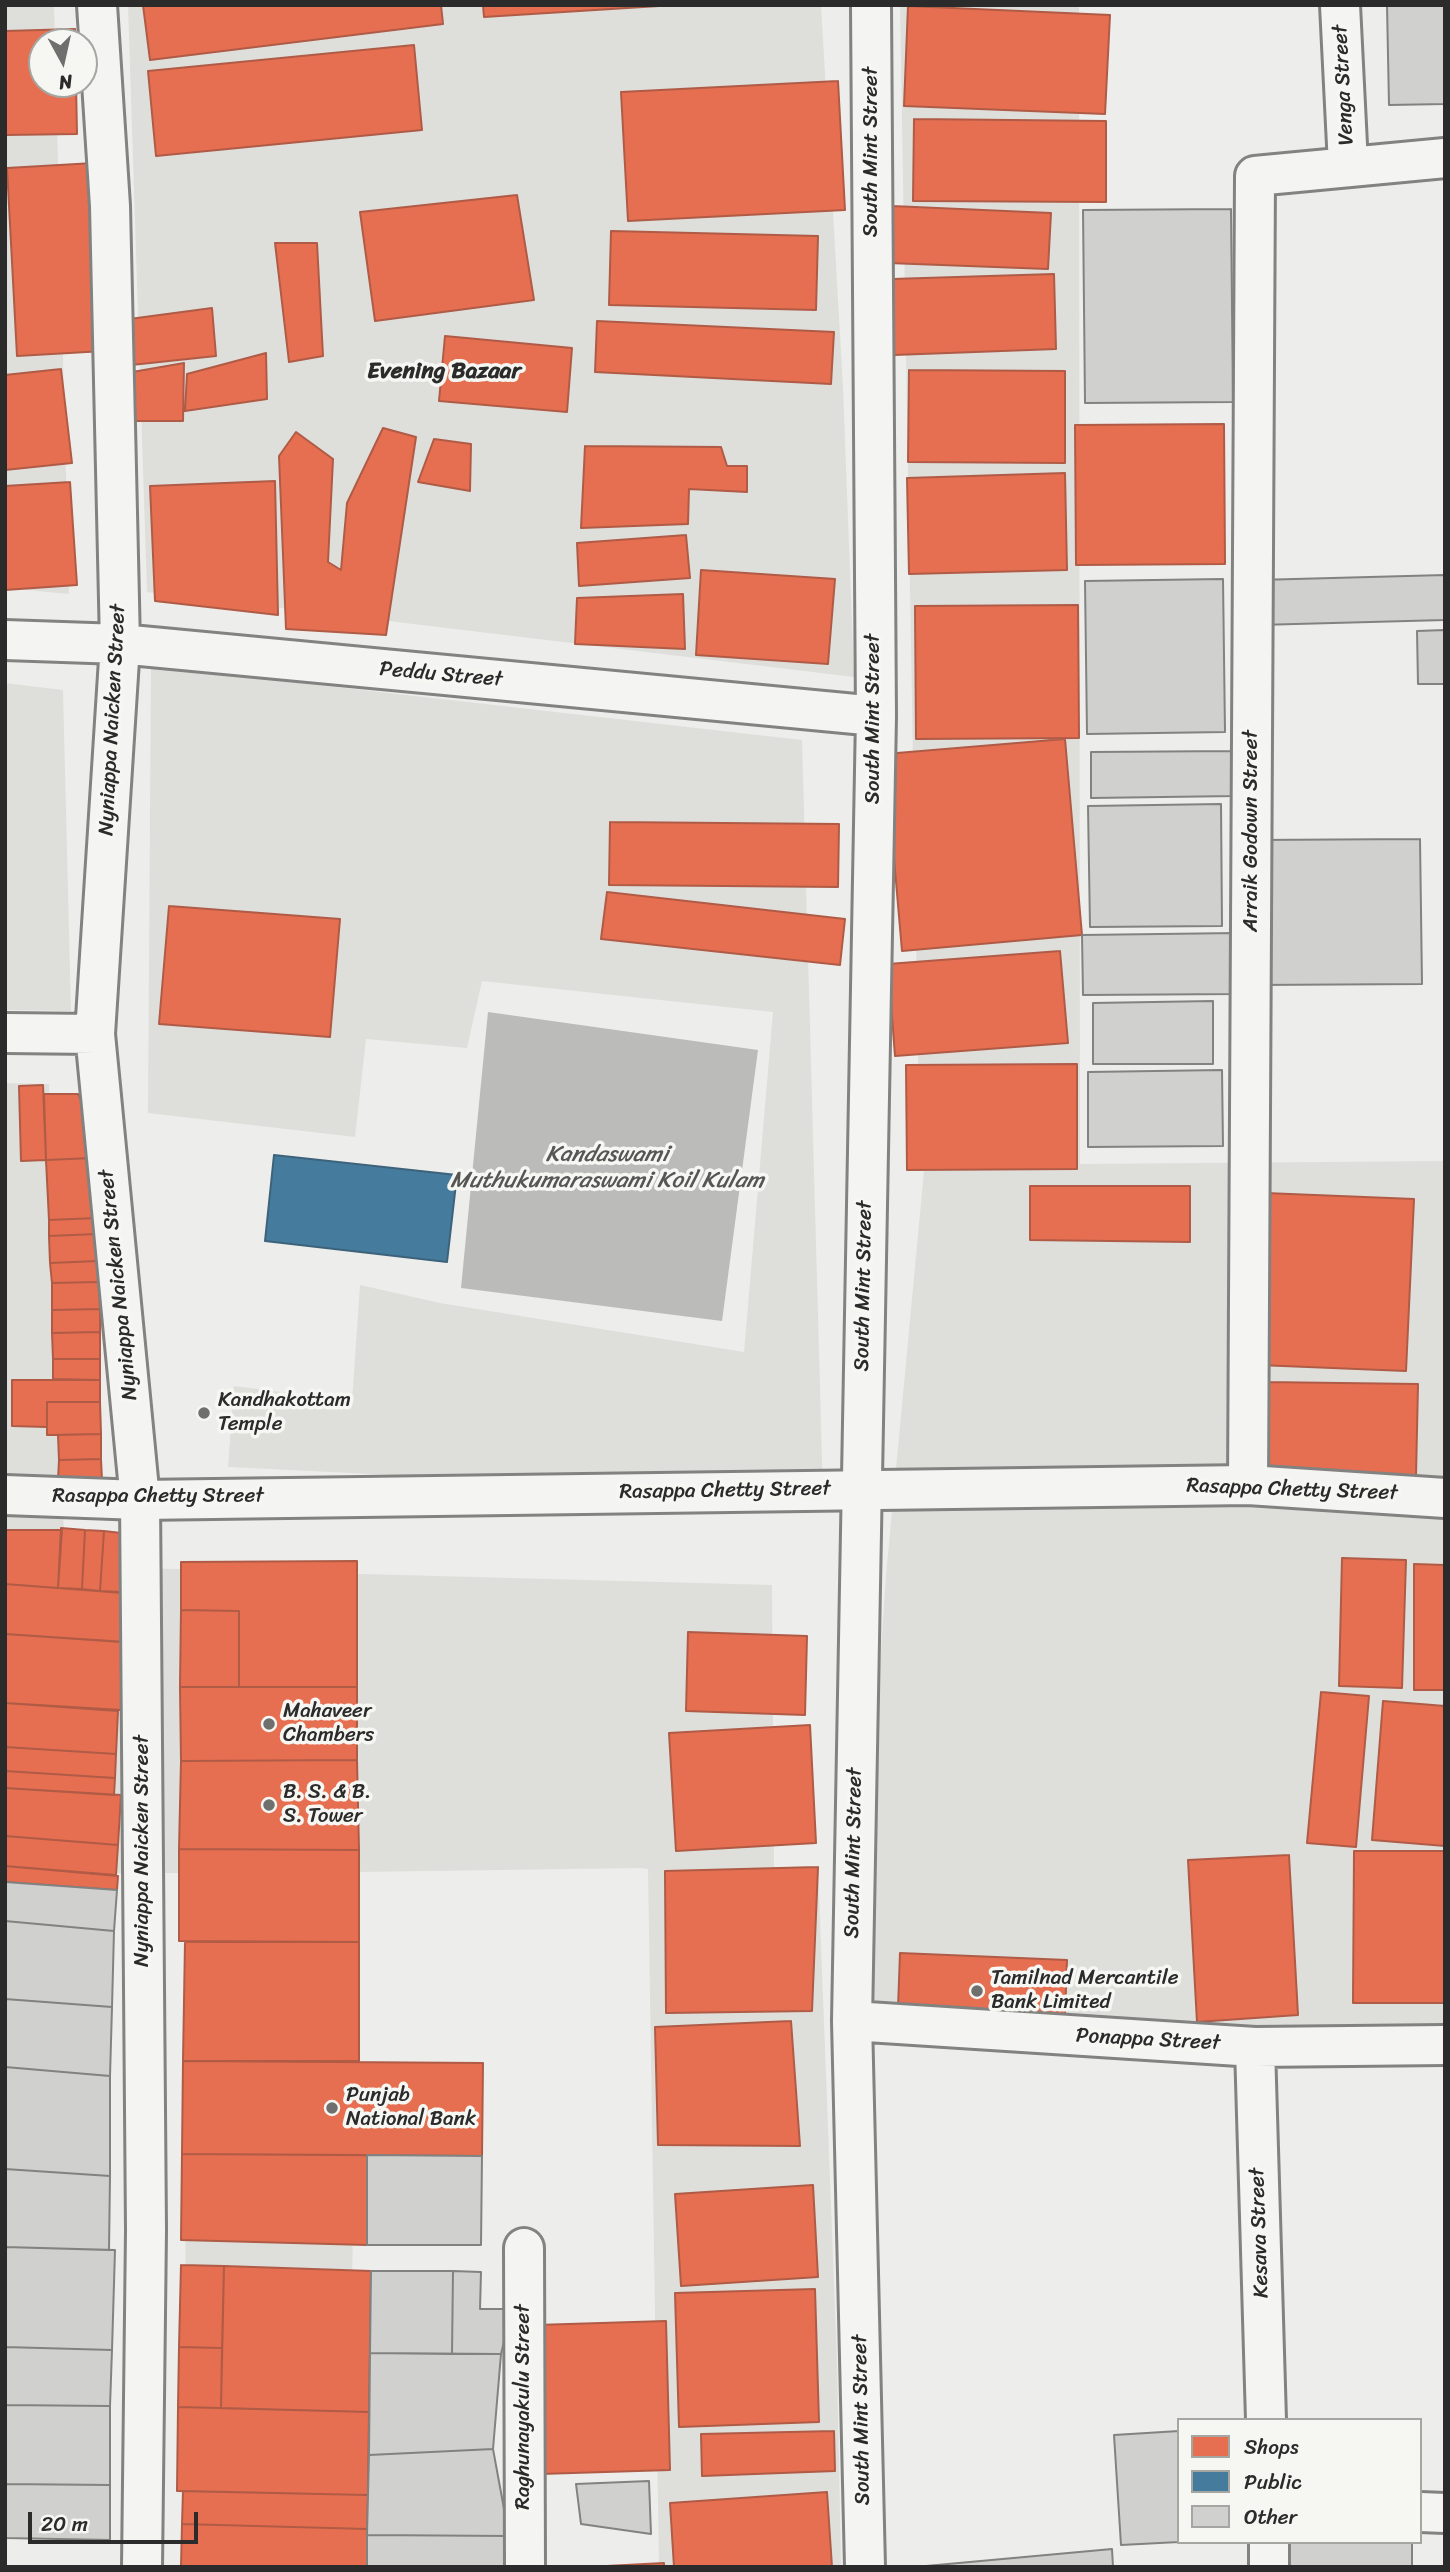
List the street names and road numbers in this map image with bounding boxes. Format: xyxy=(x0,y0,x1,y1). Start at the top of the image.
street label: Venga Street xyxy=(1328,24,1360,146)
street label: South Mint Street xyxy=(859,67,885,237)
street label: Nyniappa Naicken Street xyxy=(94,604,132,836)
street label: South Mint Street xyxy=(861,634,887,804)
street label: Peddu Street xyxy=(378,657,504,693)
street label: Arraik Godown Street xyxy=(1239,730,1265,932)
street label: Nyniappa Naicken Street xyxy=(94,1168,144,1402)
street label: South Mint Street xyxy=(850,1200,878,1372)
street label: Rasappa Chetty Street xyxy=(1186,1474,1398,1506)
street label: Rasappa Chetty Street xyxy=(619,1477,831,1505)
street label: Rasappa Chetty Street xyxy=(52,1484,264,1510)
street label: Nyniappa Naicken Street xyxy=(130,1735,156,1967)
street label: South Mint Street xyxy=(840,1767,868,1939)
street label: Ponappa Street xyxy=(1075,2024,1221,2056)
street label: Kesava Street xyxy=(1245,2167,1275,2299)
street label: Raghunayakulu Street xyxy=(511,2304,537,2510)
street label: South Mint Street xyxy=(848,2334,876,2506)

